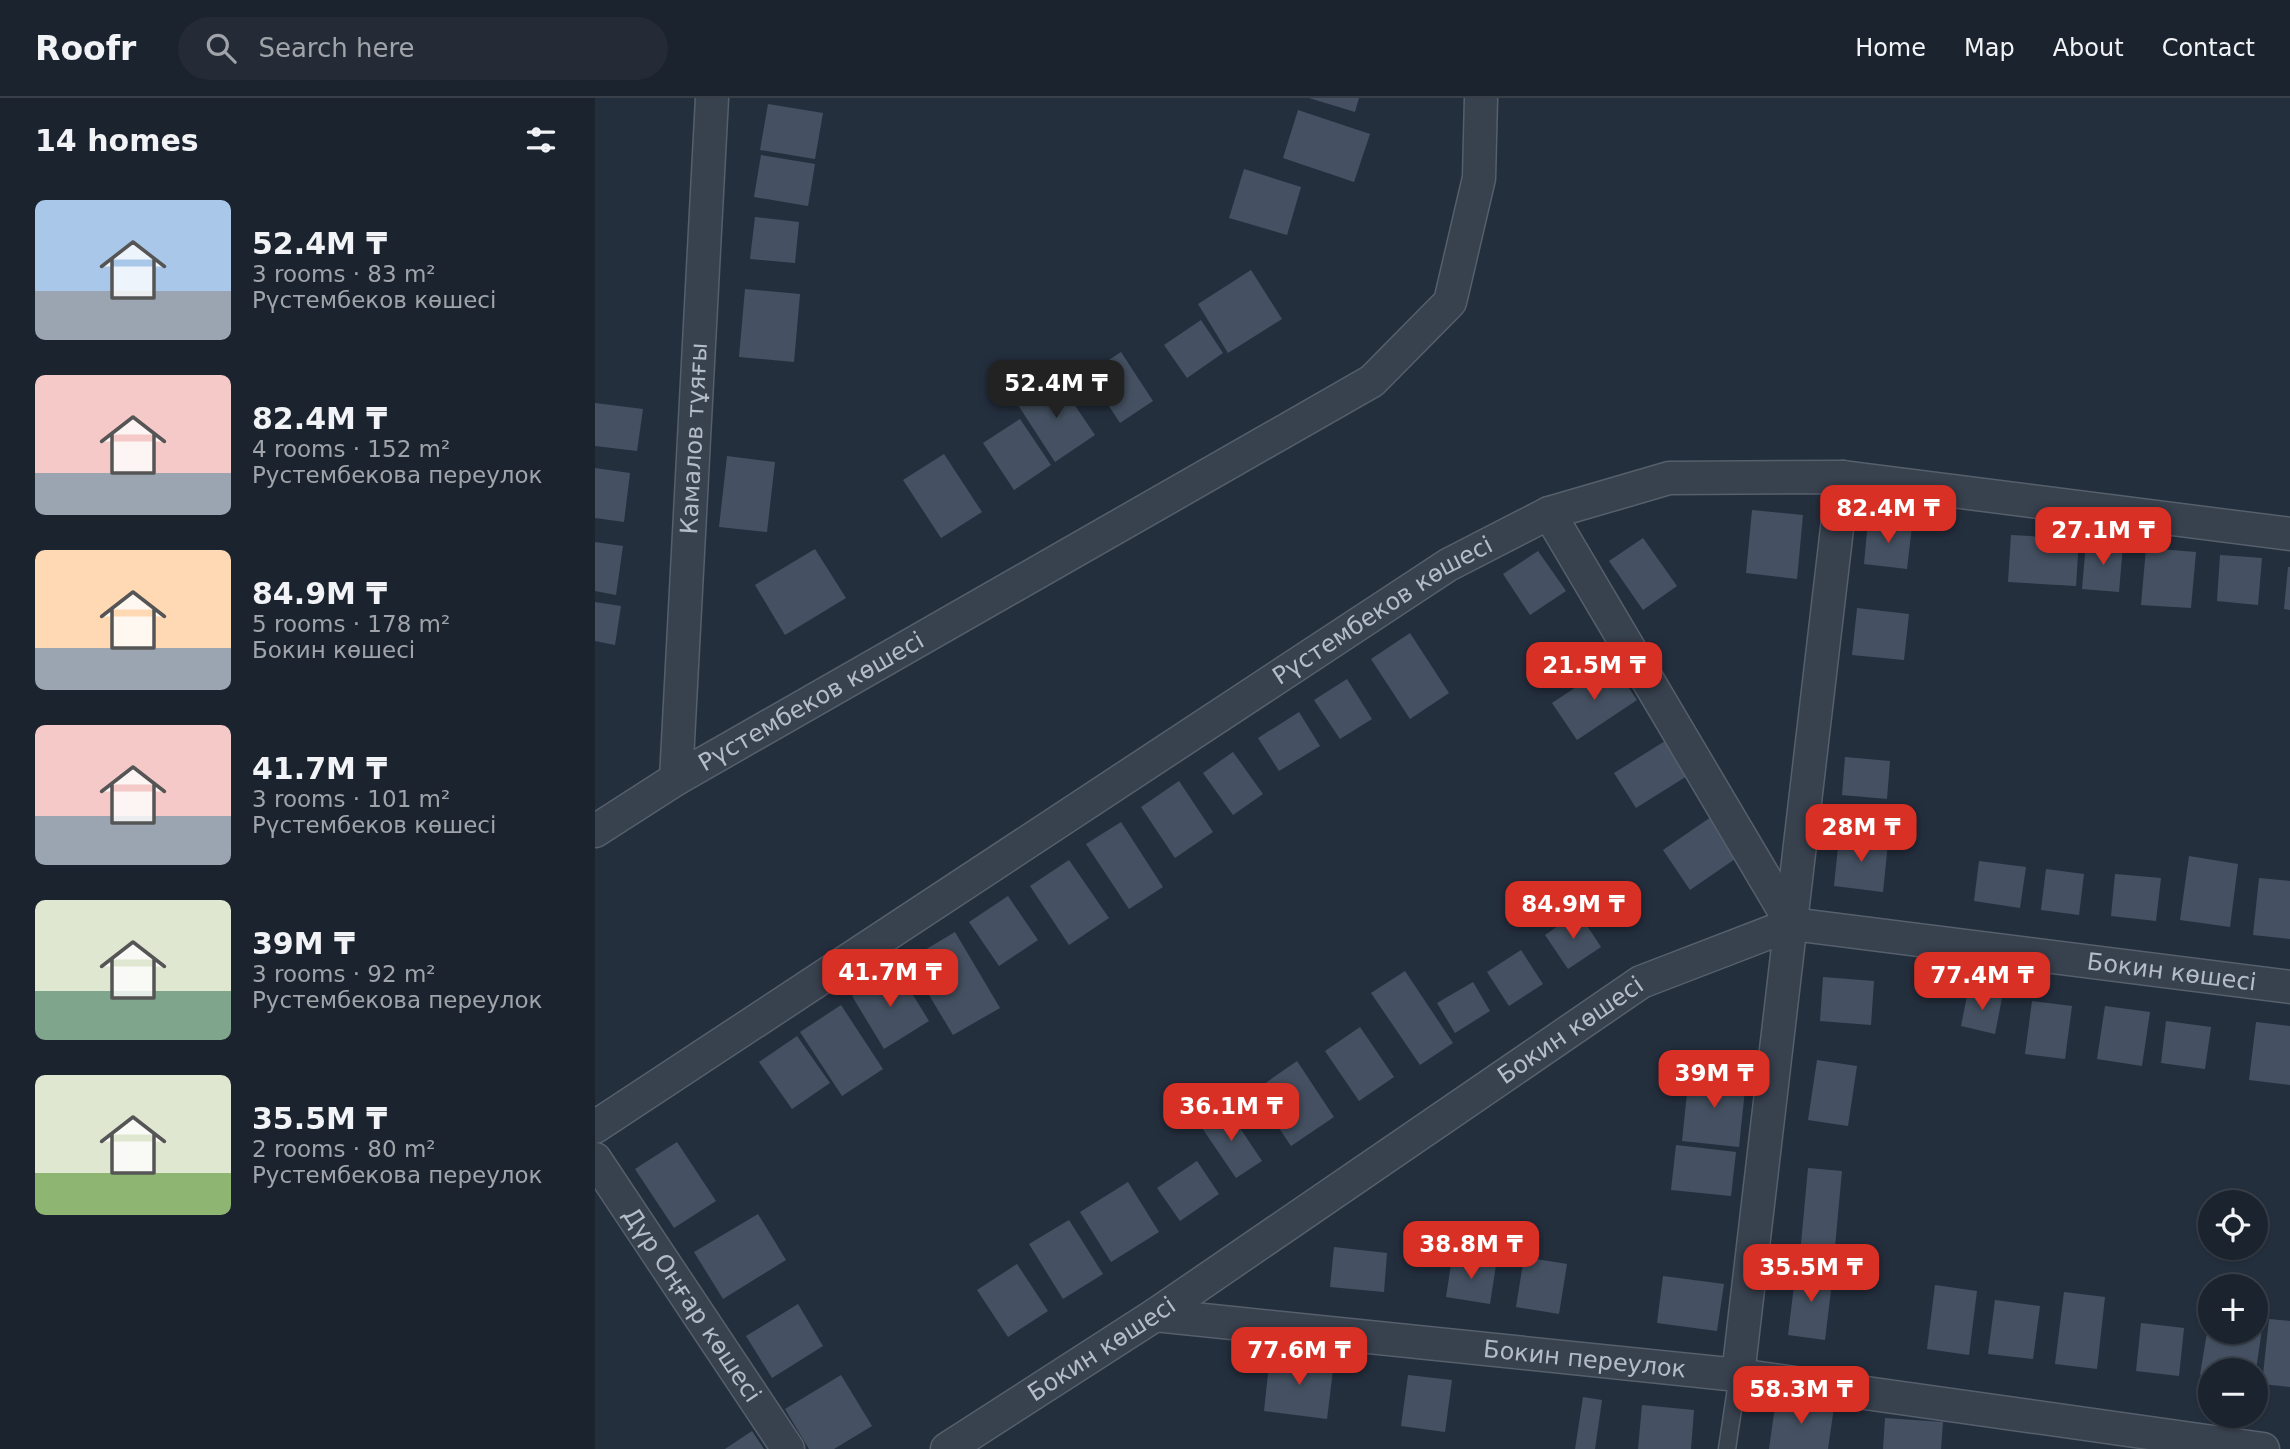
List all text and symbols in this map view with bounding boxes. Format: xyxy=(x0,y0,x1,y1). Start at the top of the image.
search box xyxy=(178,17,668,80)
text: Roofr xyxy=(35,29,136,68)
icon: search xyxy=(202,29,240,67)
text: Search here xyxy=(258,33,415,63)
text: Home xyxy=(1855,34,1926,62)
text: Map xyxy=(1964,34,2015,62)
text: About xyxy=(2053,34,2124,62)
text: Contact xyxy=(2162,34,2255,62)
icon: filters xyxy=(522,121,560,159)
text: 14 homes xyxy=(35,123,199,158)
text: 52.4M ₸ xyxy=(252,226,387,261)
icon: home xyxy=(91,228,175,312)
text: 3 rooms · 83 m² xyxy=(252,261,436,287)
text: Рүстембеков көшесі xyxy=(252,287,496,313)
street label: Камалов тұяғы xyxy=(675,342,713,535)
pin: 52.4M ₸ xyxy=(991,360,1121,420)
text: 52.4M ₸ xyxy=(1004,370,1108,396)
text: 82.4M ₸ xyxy=(252,401,387,436)
icon: home xyxy=(91,403,175,487)
text: 4 rooms · 152 m² xyxy=(252,436,450,462)
text: Рустембекова переулок xyxy=(252,462,543,488)
pin: 82.4M ₸ xyxy=(1823,486,1953,545)
text: 82.4M ₸ xyxy=(1836,495,1940,521)
pin: 27.1M ₸ xyxy=(2038,508,2168,567)
text: 27.1M ₸ xyxy=(2051,517,2155,543)
street label: Рүстембеков көшесі xyxy=(1267,531,1497,691)
text: 84.9M ₸ xyxy=(252,576,387,611)
icon: home xyxy=(91,578,175,662)
text: 5 rooms · 178 m² xyxy=(252,611,450,637)
street label: Рүстембеков көшесі xyxy=(694,626,929,777)
text: Бокин көшесі xyxy=(252,637,415,663)
pin: 21.5M ₸ xyxy=(1529,642,1659,702)
text: 21.5M ₸ xyxy=(1542,652,1646,678)
text: 41.7M ₸ xyxy=(252,751,387,786)
icon: home xyxy=(91,753,175,837)
text: 3 rooms · 101 m² xyxy=(252,786,450,812)
pin: 28M ₸ xyxy=(1812,804,1910,864)
text: Рүстембеков көшесі xyxy=(252,812,496,838)
text: 28M ₸ xyxy=(1822,814,1900,840)
pin: 84.9M ₸ xyxy=(1508,882,1638,941)
text: 84.9M ₸ xyxy=(1521,891,1625,917)
text: 39M ₸ xyxy=(252,926,355,961)
icon: home xyxy=(91,928,175,1012)
street label: Бокин көшесі xyxy=(2085,947,2258,997)
pin: 41.7M ₸ xyxy=(825,950,955,1009)
pin: 77.4M ₸ xyxy=(1917,953,2047,1012)
text: 41.7M ₸ xyxy=(838,959,942,985)
text: 3 rooms · 92 m² xyxy=(252,961,436,987)
text: 77.4M ₸ xyxy=(1930,962,2034,988)
street label: Бокин көшесі xyxy=(1492,971,1649,1090)
text: Рустембекова переулок xyxy=(252,987,543,1013)
pin: 39M ₸ xyxy=(1665,1051,1763,1110)
text: 39M ₸ xyxy=(1675,1060,1753,1086)
pin: 36.1M ₸ xyxy=(1166,1084,1296,1143)
text: 36.1M ₸ xyxy=(1179,1093,1283,1119)
text: 35.5M ₸ xyxy=(252,1101,387,1136)
icon: home xyxy=(91,1103,175,1187)
text: 2 rooms · 80 m² xyxy=(252,1136,436,1162)
text: Рустембекова переулок xyxy=(252,1162,543,1188)
map controls xyxy=(2198,1190,2268,1428)
button: locate xyxy=(2198,1190,2268,1260)
street label: Дүр Оңғар көшесі xyxy=(617,1202,767,1407)
pin: 38.8M ₸ xyxy=(1406,1222,1536,1281)
text: 38.8M ₸ xyxy=(1419,1231,1523,1257)
pin: 35.5M ₸ xyxy=(1746,1244,1876,1304)
text: 35.5M ₸ xyxy=(1759,1254,1863,1280)
button: + xyxy=(2198,1274,2268,1344)
street label: Бокин көшесі xyxy=(1022,1291,1181,1407)
pin: 77.6M ₸ xyxy=(1234,1328,1364,1387)
street label: Бокин переулок xyxy=(1482,1335,1688,1384)
text: 77.6M ₸ xyxy=(1247,1337,1351,1363)
button: − xyxy=(2198,1358,2268,1428)
pin: 58.3M ₸ xyxy=(1736,1366,1866,1426)
text: 58.3M ₸ xyxy=(1749,1376,1853,1402)

